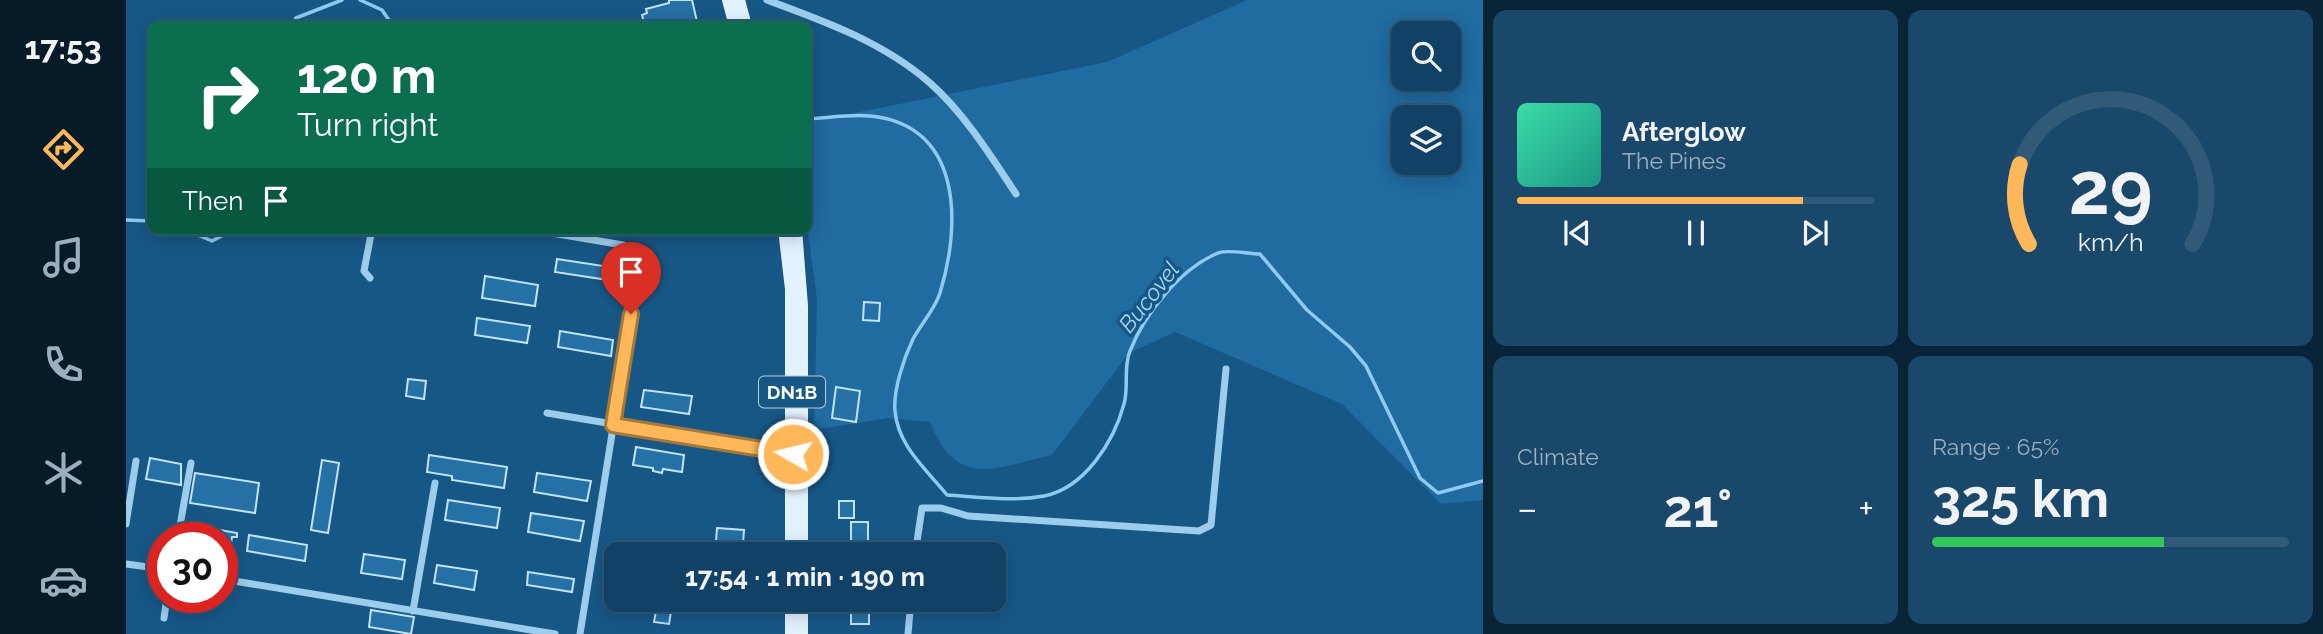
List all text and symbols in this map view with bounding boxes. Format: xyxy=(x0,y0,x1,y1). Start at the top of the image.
map controls xyxy=(1391,21,1461,175)
button: search xyxy=(1391,21,1461,91)
text: 17:53 xyxy=(24,29,102,66)
text: 120 m xyxy=(297,47,436,104)
icon: right xyxy=(182,49,273,140)
button: layers xyxy=(1391,105,1461,175)
text: Turn right xyxy=(297,106,438,143)
text: Afterglow xyxy=(1622,117,1746,147)
icon: directions xyxy=(39,125,88,174)
text: 29 xyxy=(2069,146,2152,231)
text: The Pines xyxy=(1622,147,1726,174)
icon: arrive xyxy=(257,182,295,220)
text: Then xyxy=(182,186,243,216)
icon: previous xyxy=(1558,214,1596,252)
icon: pause xyxy=(1677,214,1715,252)
icon: next xyxy=(1796,214,1834,252)
text: km/h xyxy=(2078,227,2143,257)
icon: music xyxy=(39,233,88,282)
pin xyxy=(601,242,661,314)
icon: arrive xyxy=(612,253,650,291)
water label: Bucovel xyxy=(1113,256,1185,337)
icon: phone xyxy=(39,340,88,389)
road number: DN1B xyxy=(759,376,825,408)
position arrow xyxy=(756,417,830,491)
text: Range · 65% xyxy=(1932,433,2059,460)
text: Climate xyxy=(1517,443,1599,470)
icon: climate xyxy=(39,448,88,497)
text: 325 km xyxy=(1932,468,2109,529)
text: 21° xyxy=(1664,478,1732,539)
text: − xyxy=(1517,486,1537,531)
text: + xyxy=(1858,486,1874,531)
speed limit sign: 30 xyxy=(147,522,238,613)
icon: car xyxy=(39,556,88,605)
text: 17:54 · 1 min · 190 m xyxy=(685,562,925,592)

